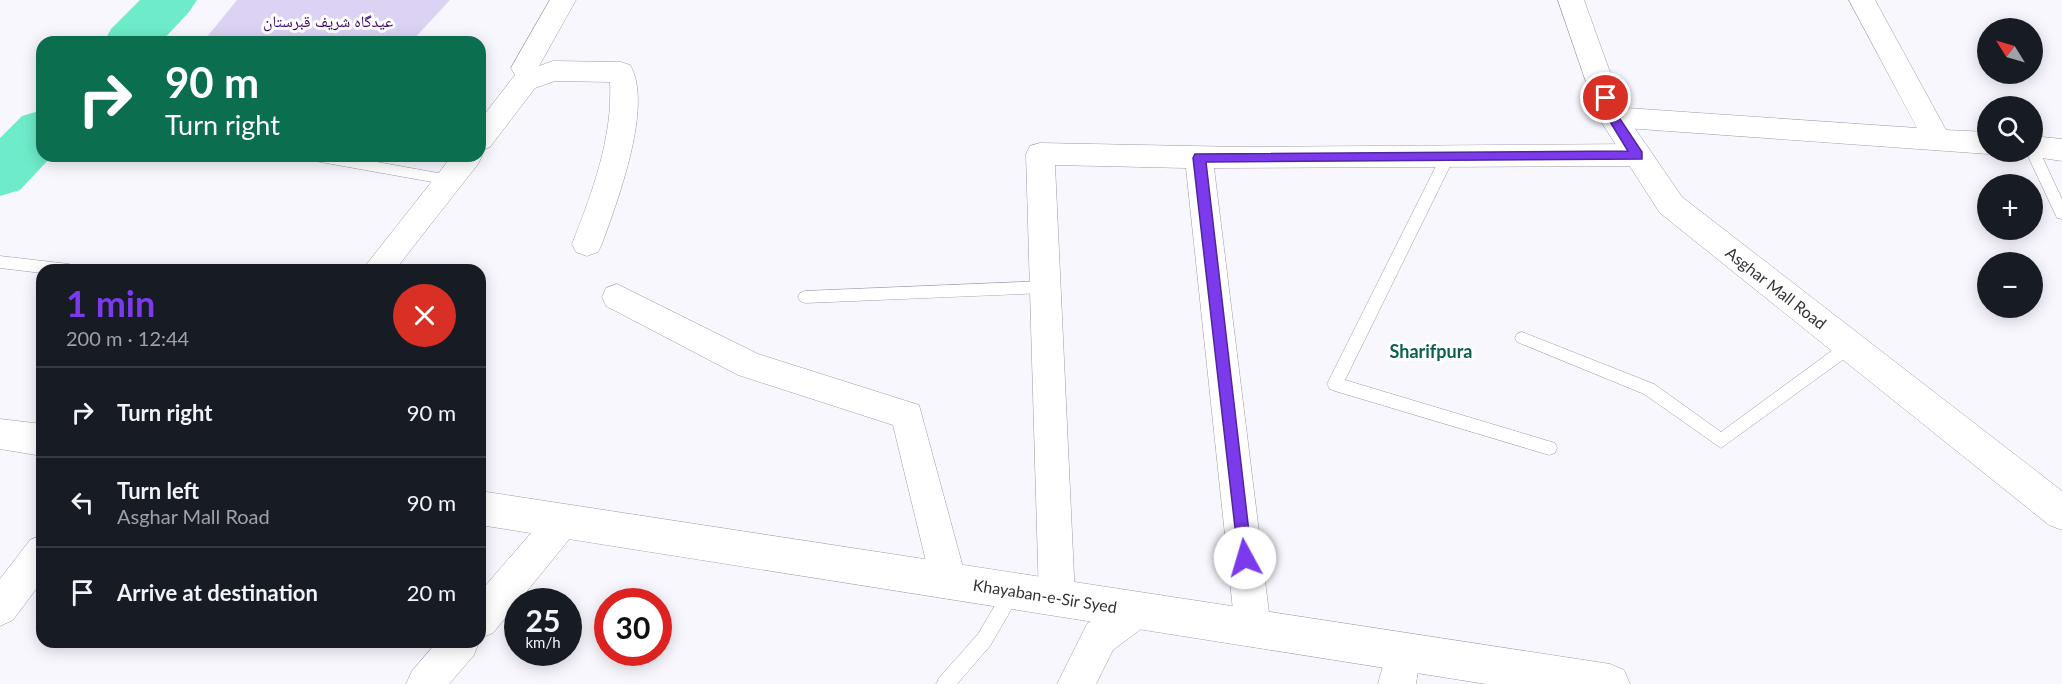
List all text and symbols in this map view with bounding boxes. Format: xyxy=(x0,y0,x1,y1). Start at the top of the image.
park label: عیدگاہ شریف قبرستان xyxy=(263,11,393,32)
north arrow xyxy=(1977,18,2043,84)
map controls xyxy=(1977,18,2043,318)
text: 90 m xyxy=(165,57,259,107)
icon: right xyxy=(66,60,144,138)
pin xyxy=(1580,72,1631,123)
icon: arrive xyxy=(1589,81,1622,114)
button: search xyxy=(1977,96,2043,162)
text: Turn right xyxy=(165,108,280,141)
button: + xyxy=(1977,174,2043,240)
street label: Asghar Mall Road xyxy=(1722,243,1830,333)
button: − xyxy=(1977,252,2043,318)
text: 1 min xyxy=(66,281,155,325)
button: close xyxy=(393,284,456,347)
text: 200 m · 12:44 xyxy=(66,326,189,350)
district label: Sharifpura xyxy=(1390,340,1472,362)
icon: right xyxy=(66,396,99,429)
text: Turn right xyxy=(117,399,212,426)
text: 90 m xyxy=(407,399,456,426)
text: Turn left xyxy=(117,477,199,504)
icon: left xyxy=(66,486,99,519)
text: 90 m xyxy=(407,489,456,516)
text: Asghar Mall Road xyxy=(117,504,270,528)
position arrow xyxy=(1213,526,1277,590)
street label: Khayaban-e-Sir Syed xyxy=(972,575,1118,616)
icon: arrive xyxy=(66,576,99,609)
text: Arrive at destination xyxy=(117,579,318,606)
text: 20 m xyxy=(407,579,456,606)
speed limit sign: 30 xyxy=(594,588,672,666)
text: 25 xyxy=(526,602,560,638)
text: km/h xyxy=(525,633,561,651)

